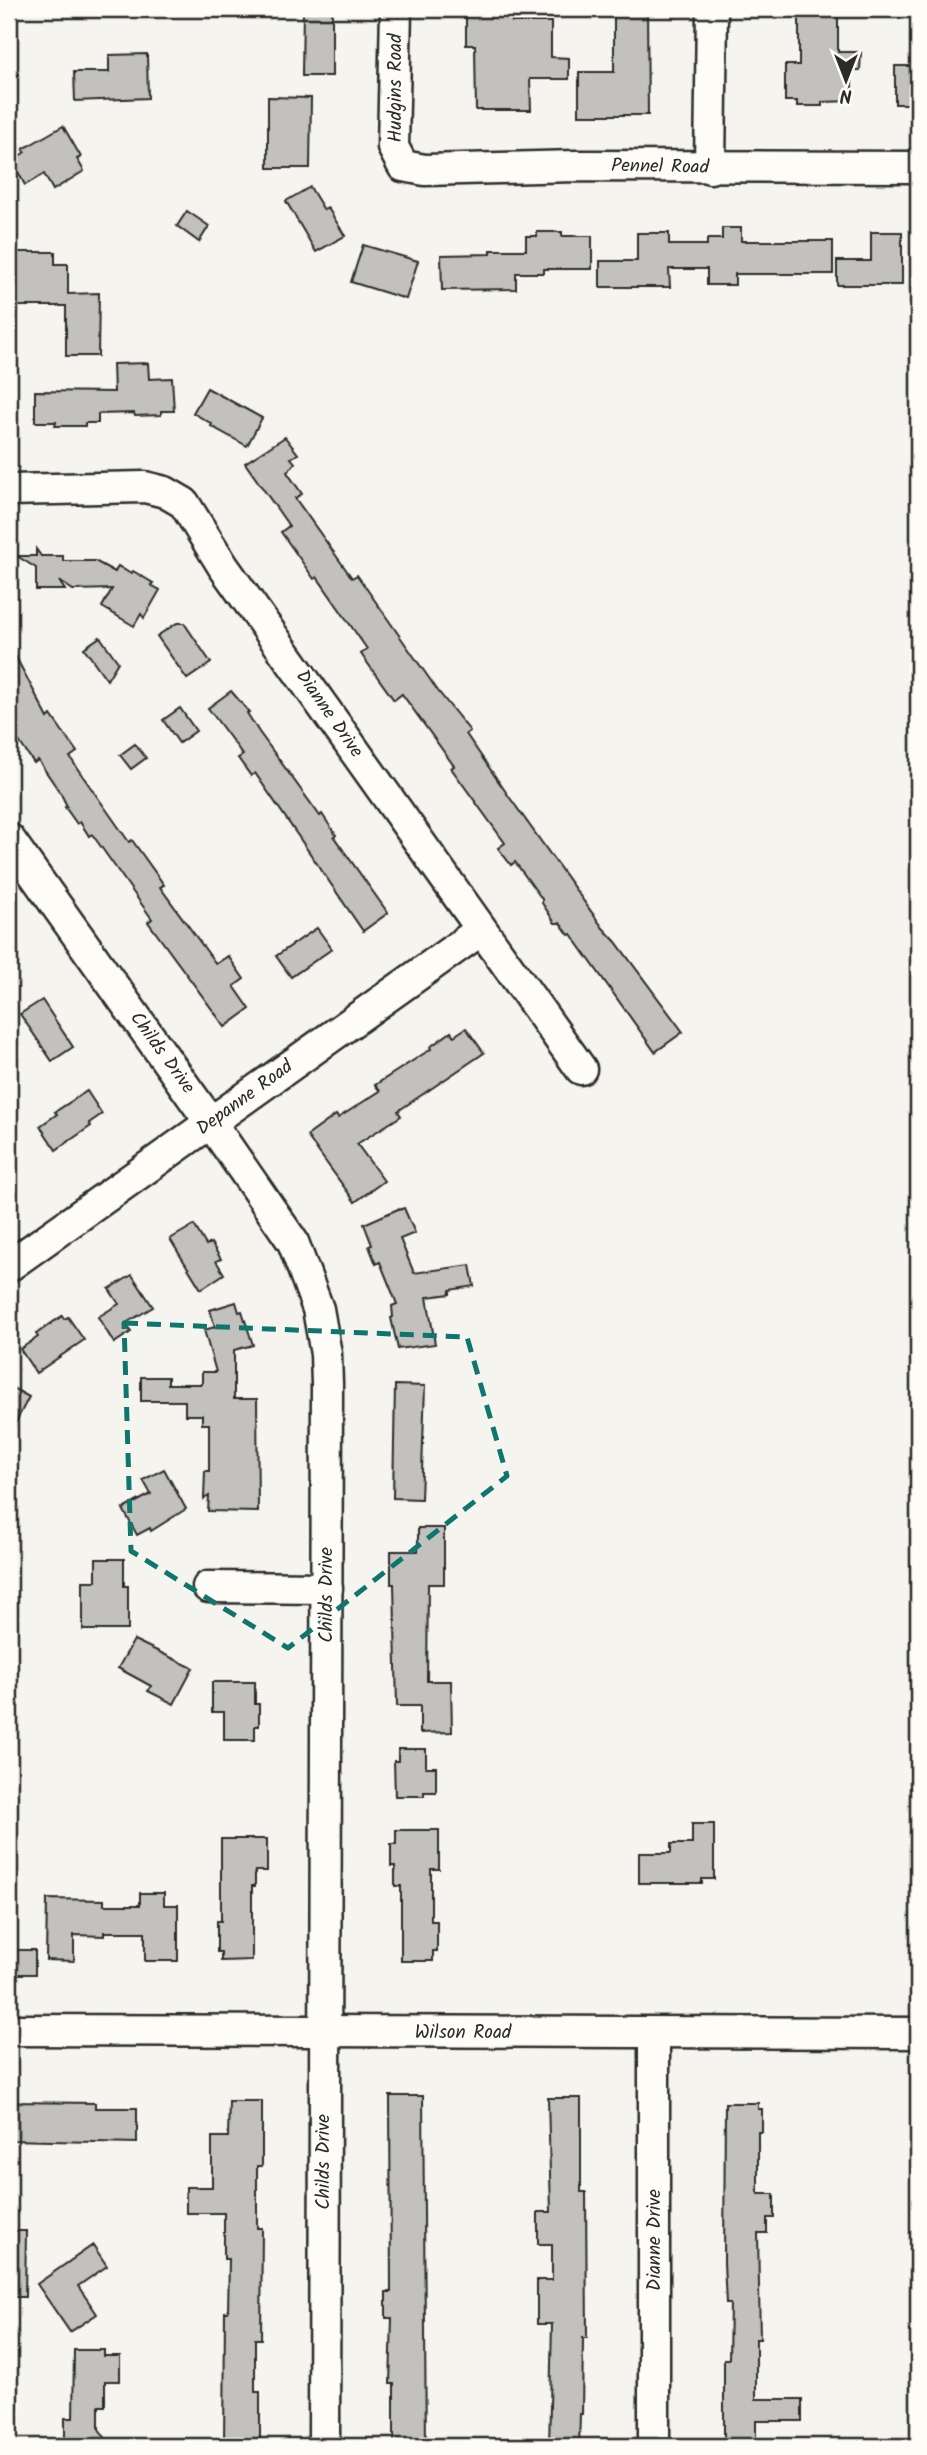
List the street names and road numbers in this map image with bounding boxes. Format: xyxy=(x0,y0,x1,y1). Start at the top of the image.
street label: Hudgins Road xyxy=(381,33,411,142)
street label: Pennel Road xyxy=(611,151,710,183)
street label: Dianne Drive xyxy=(288,664,371,765)
street label: Childs Drive xyxy=(122,1006,202,1101)
street label: Depanne Road xyxy=(190,1052,300,1143)
street label: Childs Drive xyxy=(312,1547,342,1643)
street label: Wilson Road xyxy=(415,2018,512,2048)
street label: Childs Drive xyxy=(309,2114,339,2210)
street label: Dianne Drive xyxy=(640,2189,670,2291)

